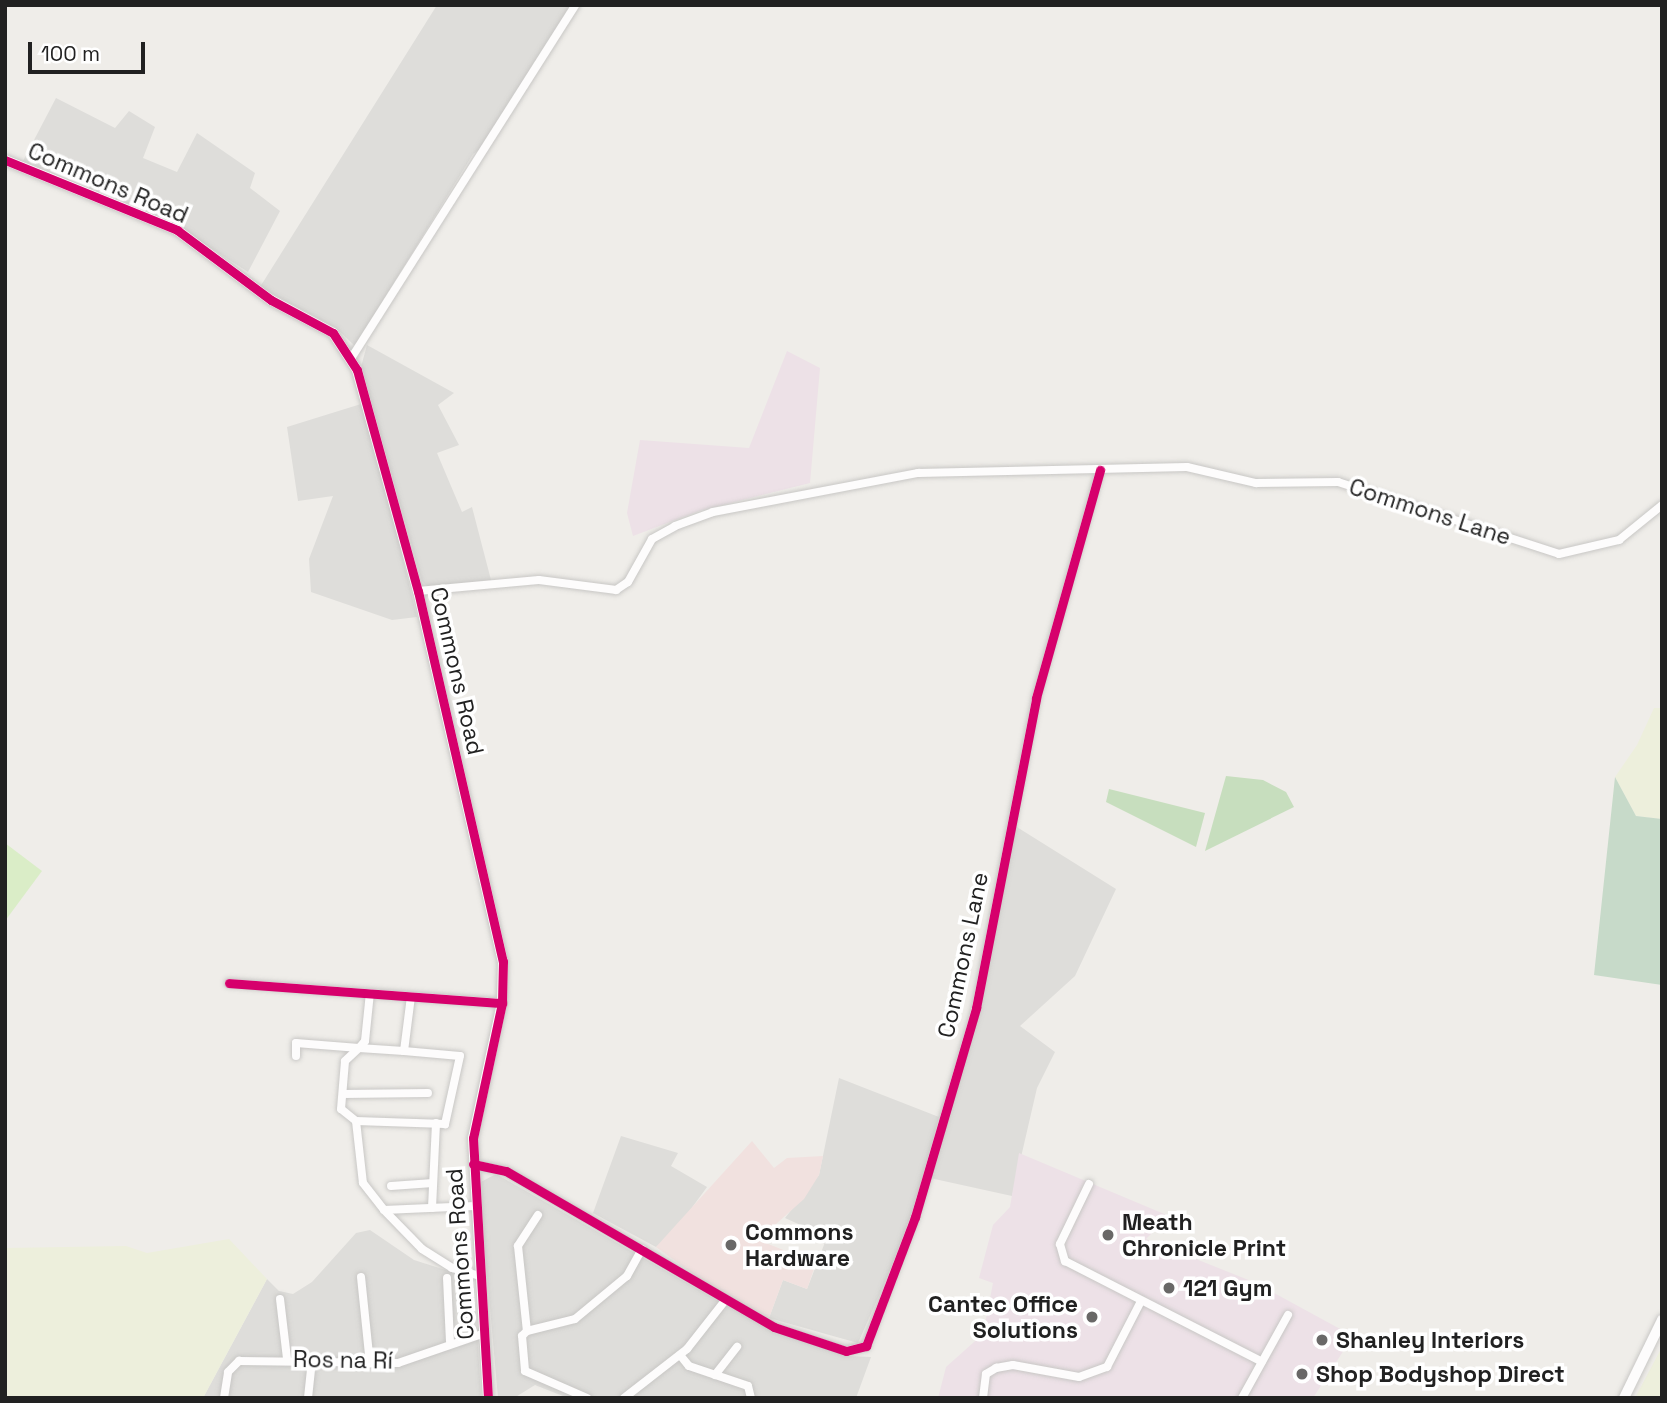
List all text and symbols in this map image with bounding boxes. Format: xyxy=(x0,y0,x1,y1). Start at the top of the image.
scale bar xyxy=(32,28,149,72)
text: 100 m xyxy=(41,40,100,67)
street label: Commons Road xyxy=(24,137,192,229)
street label: Commons Lane xyxy=(1346,473,1514,551)
street label: Commons Road xyxy=(424,584,490,758)
street label: Commons Lane xyxy=(932,870,994,1040)
street label: Commons Road xyxy=(440,1168,480,1340)
place label: Meath Chronicle Print xyxy=(1122,1208,1286,1262)
place label: Commons Hardware xyxy=(745,1218,853,1272)
marker: Meath Chronicle Print xyxy=(1100,1227,1116,1243)
marker: Commons Hardware xyxy=(723,1237,739,1253)
place label: 121 Gym xyxy=(1183,1274,1272,1302)
marker: 121 Gym xyxy=(1161,1280,1177,1296)
place label: Cantec Office Solutions xyxy=(928,1290,1078,1344)
marker: Cantec Office Solutions xyxy=(1084,1309,1100,1325)
place label: Shanley Interiors xyxy=(1336,1326,1524,1354)
marker: Shanley Interiors xyxy=(1314,1332,1330,1348)
street label: Ros na Rí xyxy=(293,1345,393,1375)
place label: Shop Bodyshop Direct xyxy=(1316,1360,1565,1388)
marker: Shop Bodyshop Direct xyxy=(1294,1366,1310,1382)

